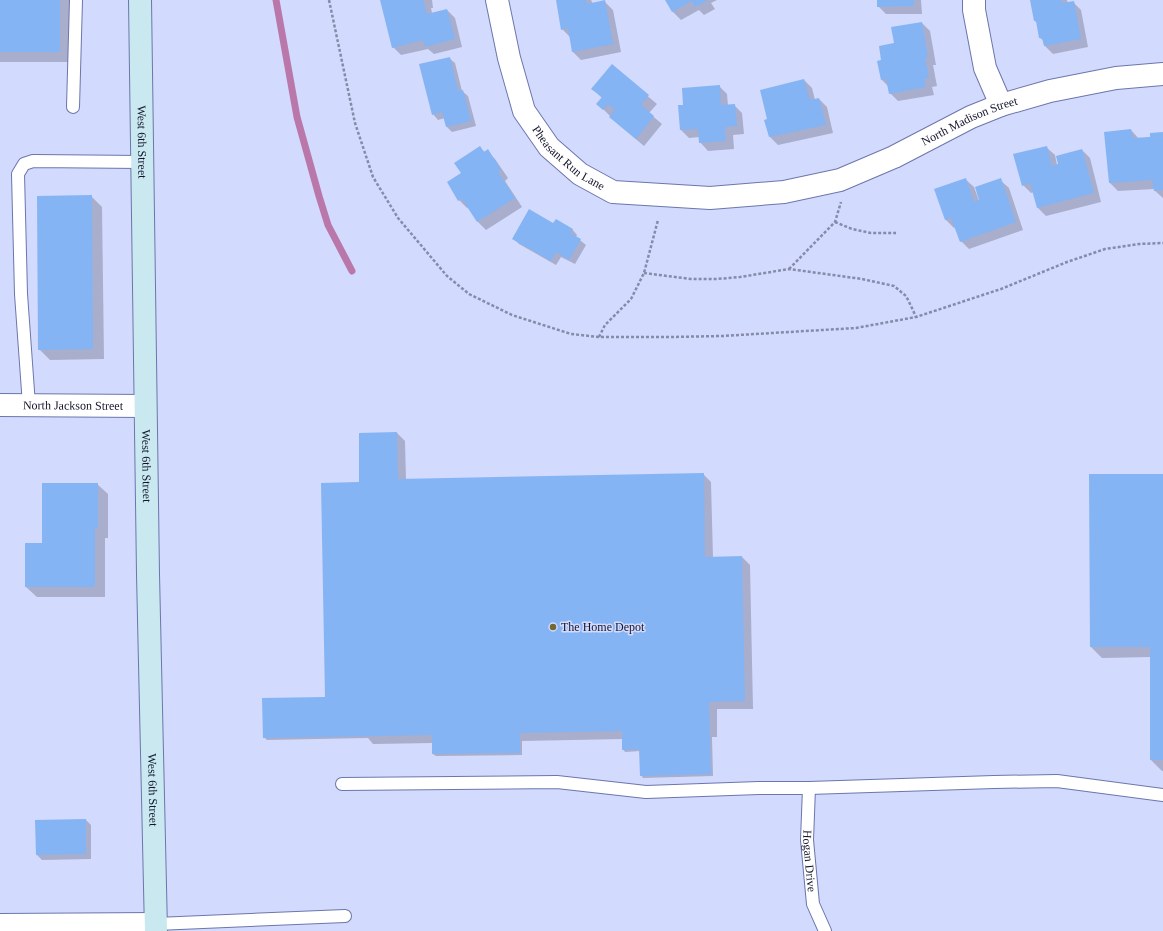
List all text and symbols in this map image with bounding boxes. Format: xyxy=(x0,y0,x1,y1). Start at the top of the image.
street label: North Madison Street xyxy=(919,93,1020,149)
street label: West 6th Street xyxy=(134,105,149,179)
street label: Pheasant Run Lane xyxy=(529,123,607,193)
street label: North Jackson Street xyxy=(23,398,124,413)
street label: West 6th Street xyxy=(139,429,154,503)
place label: The Home Depot xyxy=(561,620,645,634)
marker: The Home Depot xyxy=(548,622,558,632)
street label: West 6th Street xyxy=(145,753,161,827)
street label: Hogan Drive xyxy=(800,830,819,893)

